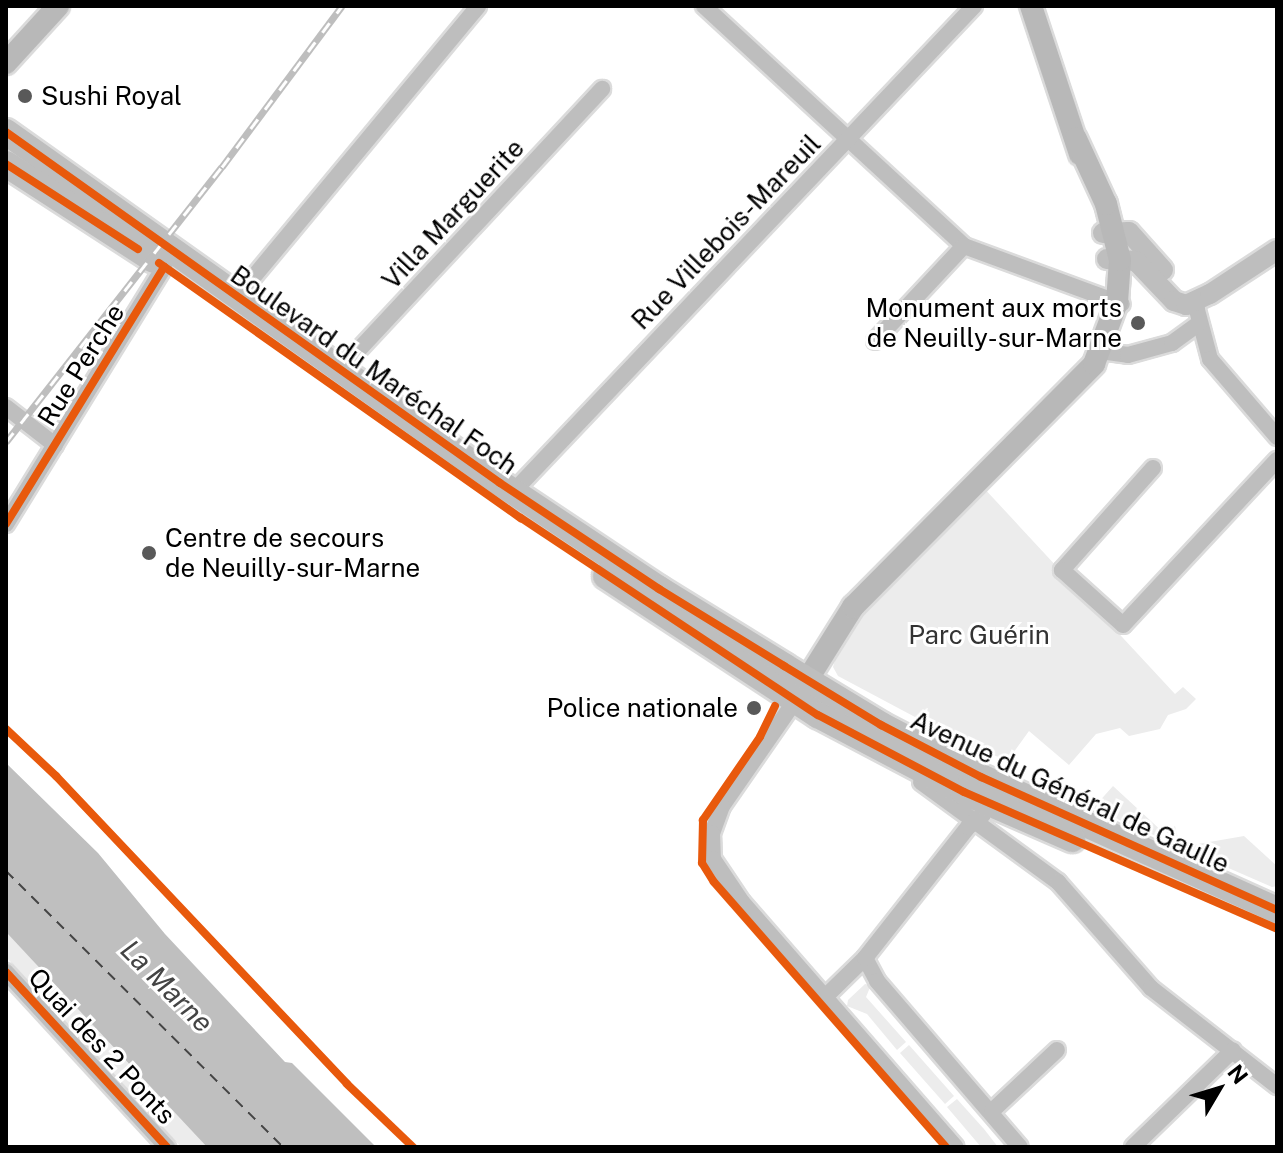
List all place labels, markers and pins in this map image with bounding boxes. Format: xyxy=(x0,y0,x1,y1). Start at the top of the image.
place label: Sushi Royal xyxy=(41,80,182,112)
marker: Sushi Royal xyxy=(16,87,34,105)
place label: Monument aux morts de Neuilly-sur-Marne xyxy=(865,292,1122,354)
marker: Monument aux morts de Neuilly-sur-Marne xyxy=(1129,314,1147,332)
place label: Centre de secours de Neuilly-sur-Marne xyxy=(165,522,420,584)
marker: Centre de secours de Neuilly-sur-Marne xyxy=(140,544,158,562)
place label: Police nationale xyxy=(546,692,738,724)
marker: Police nationale xyxy=(745,699,763,717)

